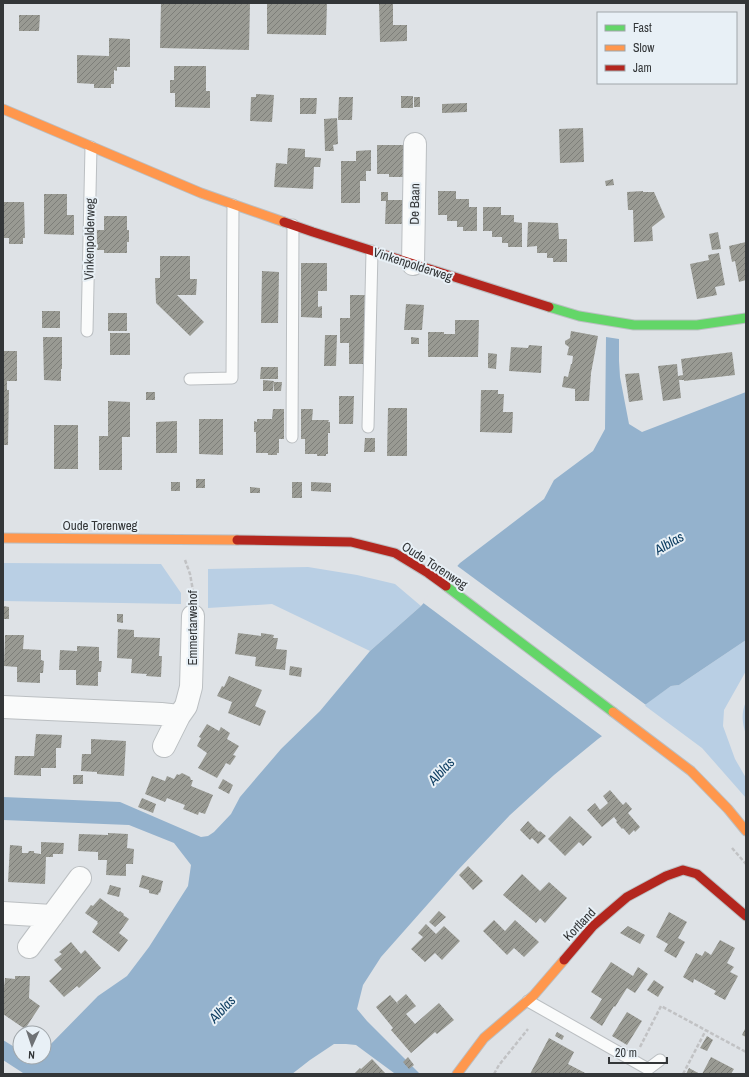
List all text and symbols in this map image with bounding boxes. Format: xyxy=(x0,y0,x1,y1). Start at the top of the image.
legend xyxy=(597,12,737,84)
text: Fast xyxy=(633,20,652,36)
text: Slow xyxy=(633,40,655,56)
text: Jam xyxy=(633,60,652,76)
street label: De Baan xyxy=(406,183,423,225)
street label: Vinkenpolderweg xyxy=(80,198,99,280)
street label: Vinkenpolderweg xyxy=(371,244,455,285)
street label: Oude Torenweg xyxy=(62,517,138,534)
water label: Alblas xyxy=(650,527,687,559)
street label: Oude Torenweg xyxy=(399,538,471,593)
street label: Emmertarwehof xyxy=(184,590,201,666)
water label: Alblas xyxy=(423,753,458,789)
street label: Kortland xyxy=(559,904,599,945)
water label: Alblas xyxy=(204,991,239,1027)
north arrow xyxy=(12,1025,52,1065)
scale bar xyxy=(609,1039,667,1065)
text: 20 m xyxy=(615,1045,637,1061)
text: N xyxy=(28,1048,35,1062)

